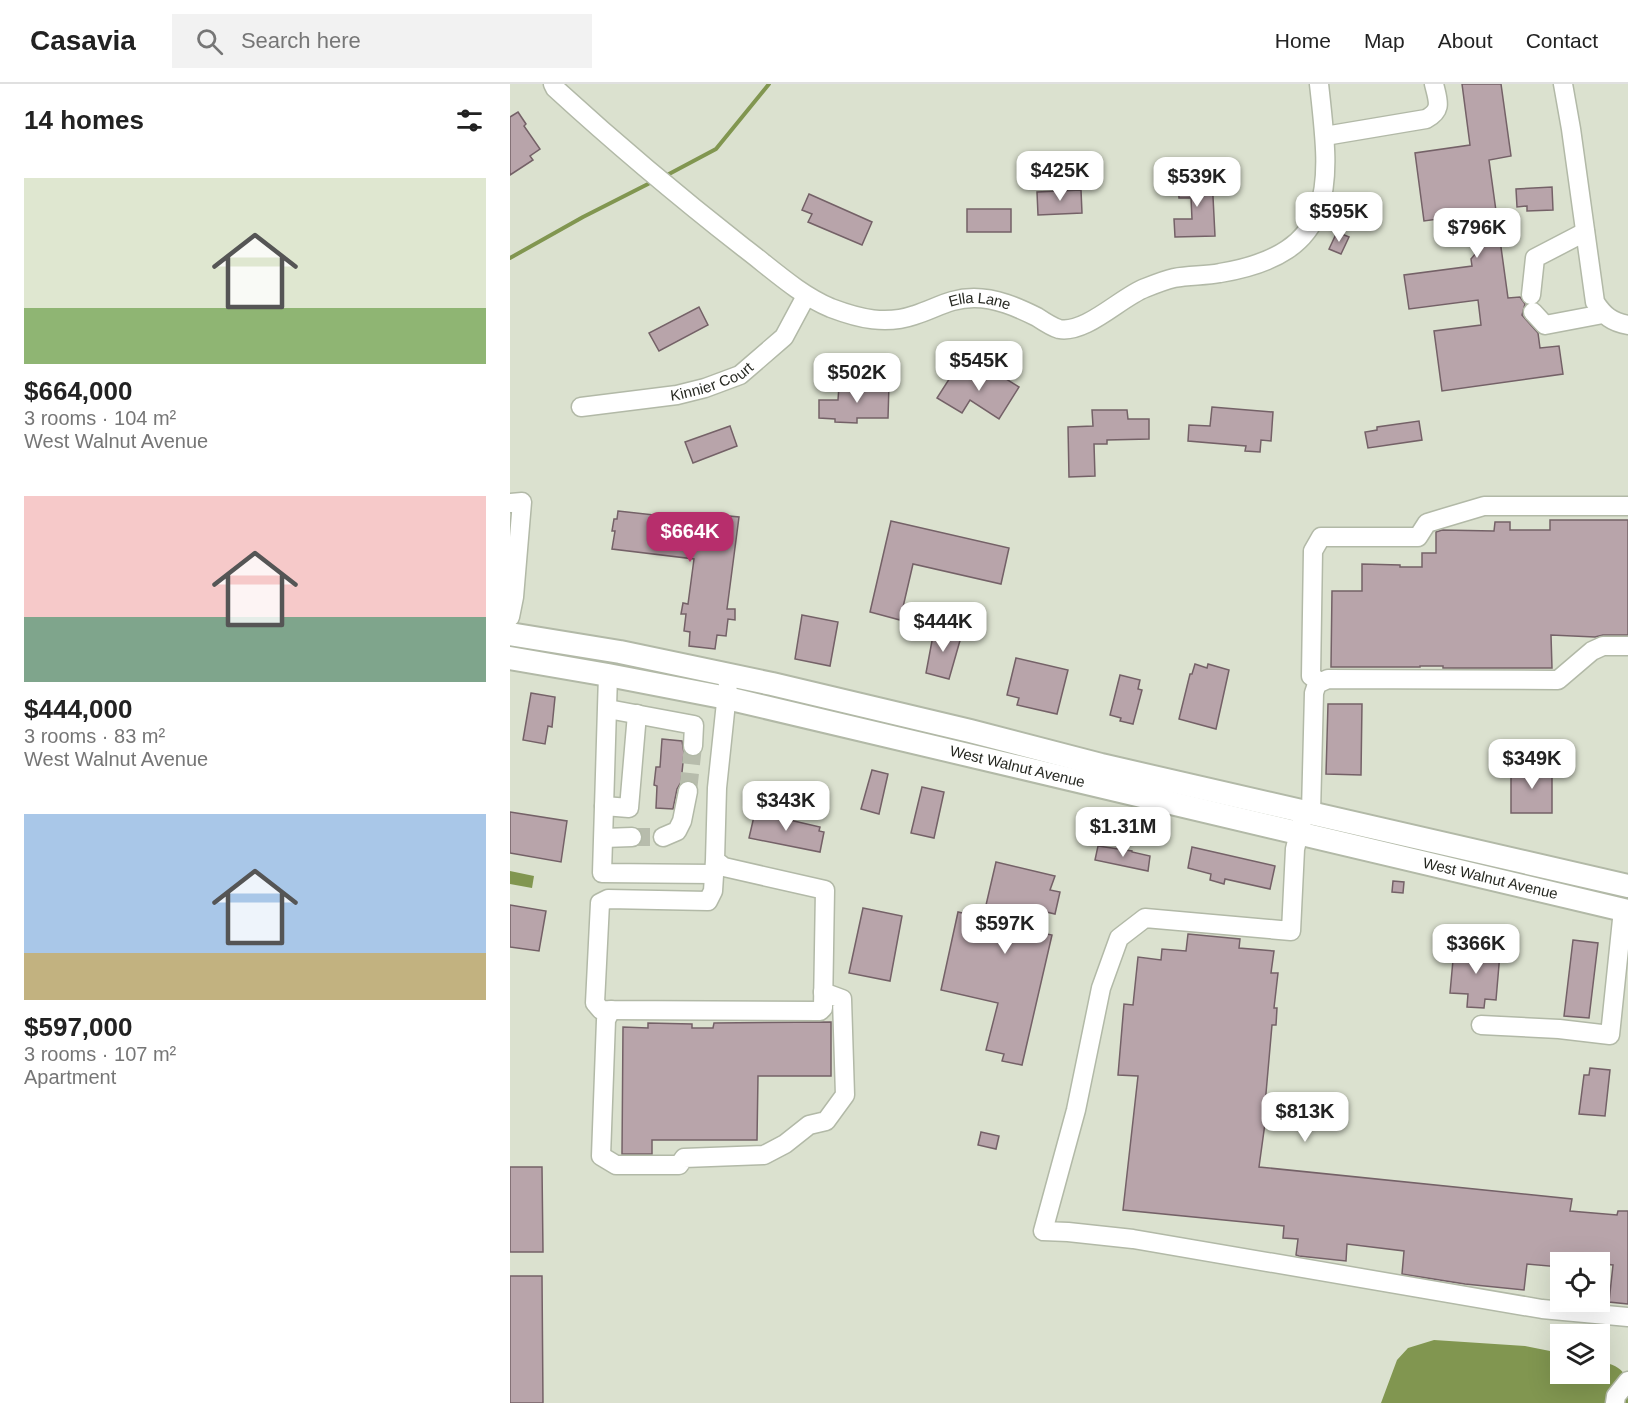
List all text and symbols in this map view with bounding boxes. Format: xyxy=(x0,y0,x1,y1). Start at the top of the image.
search box xyxy=(172,14,592,68)
text: Casavia xyxy=(30,25,136,56)
icon: search xyxy=(193,25,226,58)
text: Search here xyxy=(241,28,361,53)
text: Home xyxy=(1275,29,1331,52)
text: Map xyxy=(1364,29,1405,52)
text: About xyxy=(1438,29,1493,52)
text: Contact xyxy=(1526,29,1598,52)
icon: filters xyxy=(453,104,486,137)
text: 14 homes xyxy=(24,105,144,135)
pin: $425K xyxy=(1018,151,1102,202)
pin: $539K xyxy=(1155,157,1239,208)
text: $425K xyxy=(1031,159,1089,181)
text: $539K xyxy=(1168,165,1226,187)
pin: $595K xyxy=(1297,192,1381,243)
text: $595K xyxy=(1310,200,1368,222)
pin: $796K xyxy=(1435,208,1519,259)
text: $796K xyxy=(1448,216,1506,238)
icon: home xyxy=(201,217,309,325)
street label: Ella Lane xyxy=(947,289,1013,313)
pin: $545K xyxy=(937,341,1021,392)
text: $545K xyxy=(950,349,1008,371)
pin: $502K xyxy=(815,353,899,404)
street label: Kinnier Court xyxy=(669,358,757,404)
text: $502K xyxy=(828,361,886,383)
text: $664,000 xyxy=(24,376,132,406)
text: 3 rooms · 104 m² xyxy=(24,407,176,429)
text: West Walnut Avenue xyxy=(24,430,208,452)
pin: $664K xyxy=(648,512,732,563)
text: $664K xyxy=(661,520,719,542)
icon: home xyxy=(201,535,309,643)
pin: $444K xyxy=(901,602,985,653)
text: $444K xyxy=(914,610,972,632)
text: $444,000 xyxy=(24,694,132,724)
text: 3 rooms · 83 m² xyxy=(24,725,165,747)
pin: $349K xyxy=(1490,739,1574,790)
street label: West Walnut Avenue xyxy=(948,742,1087,790)
text: $349K xyxy=(1503,747,1561,769)
text: West Walnut Avenue xyxy=(24,748,208,770)
pin: $343K xyxy=(744,781,828,832)
text: $343K xyxy=(757,789,815,811)
pin: $1.31M xyxy=(1074,807,1172,858)
text: $1.31M xyxy=(1090,815,1156,837)
icon: home xyxy=(201,853,309,961)
street label: West Walnut Avenue xyxy=(1421,854,1560,902)
pin: $597K xyxy=(963,904,1047,955)
text: $597K xyxy=(976,912,1034,934)
pin: $366K xyxy=(1434,924,1518,975)
text: $366K xyxy=(1447,932,1505,954)
text: $597,000 xyxy=(24,1012,132,1042)
text: 3 rooms · 107 m² xyxy=(24,1043,176,1065)
text: Apartment xyxy=(24,1066,116,1088)
pin: $813K xyxy=(1263,1092,1347,1143)
text: $813K xyxy=(1276,1100,1334,1122)
map controls xyxy=(1550,1252,1610,1384)
button: locate xyxy=(1550,1252,1610,1312)
button: layers xyxy=(1550,1324,1610,1384)

